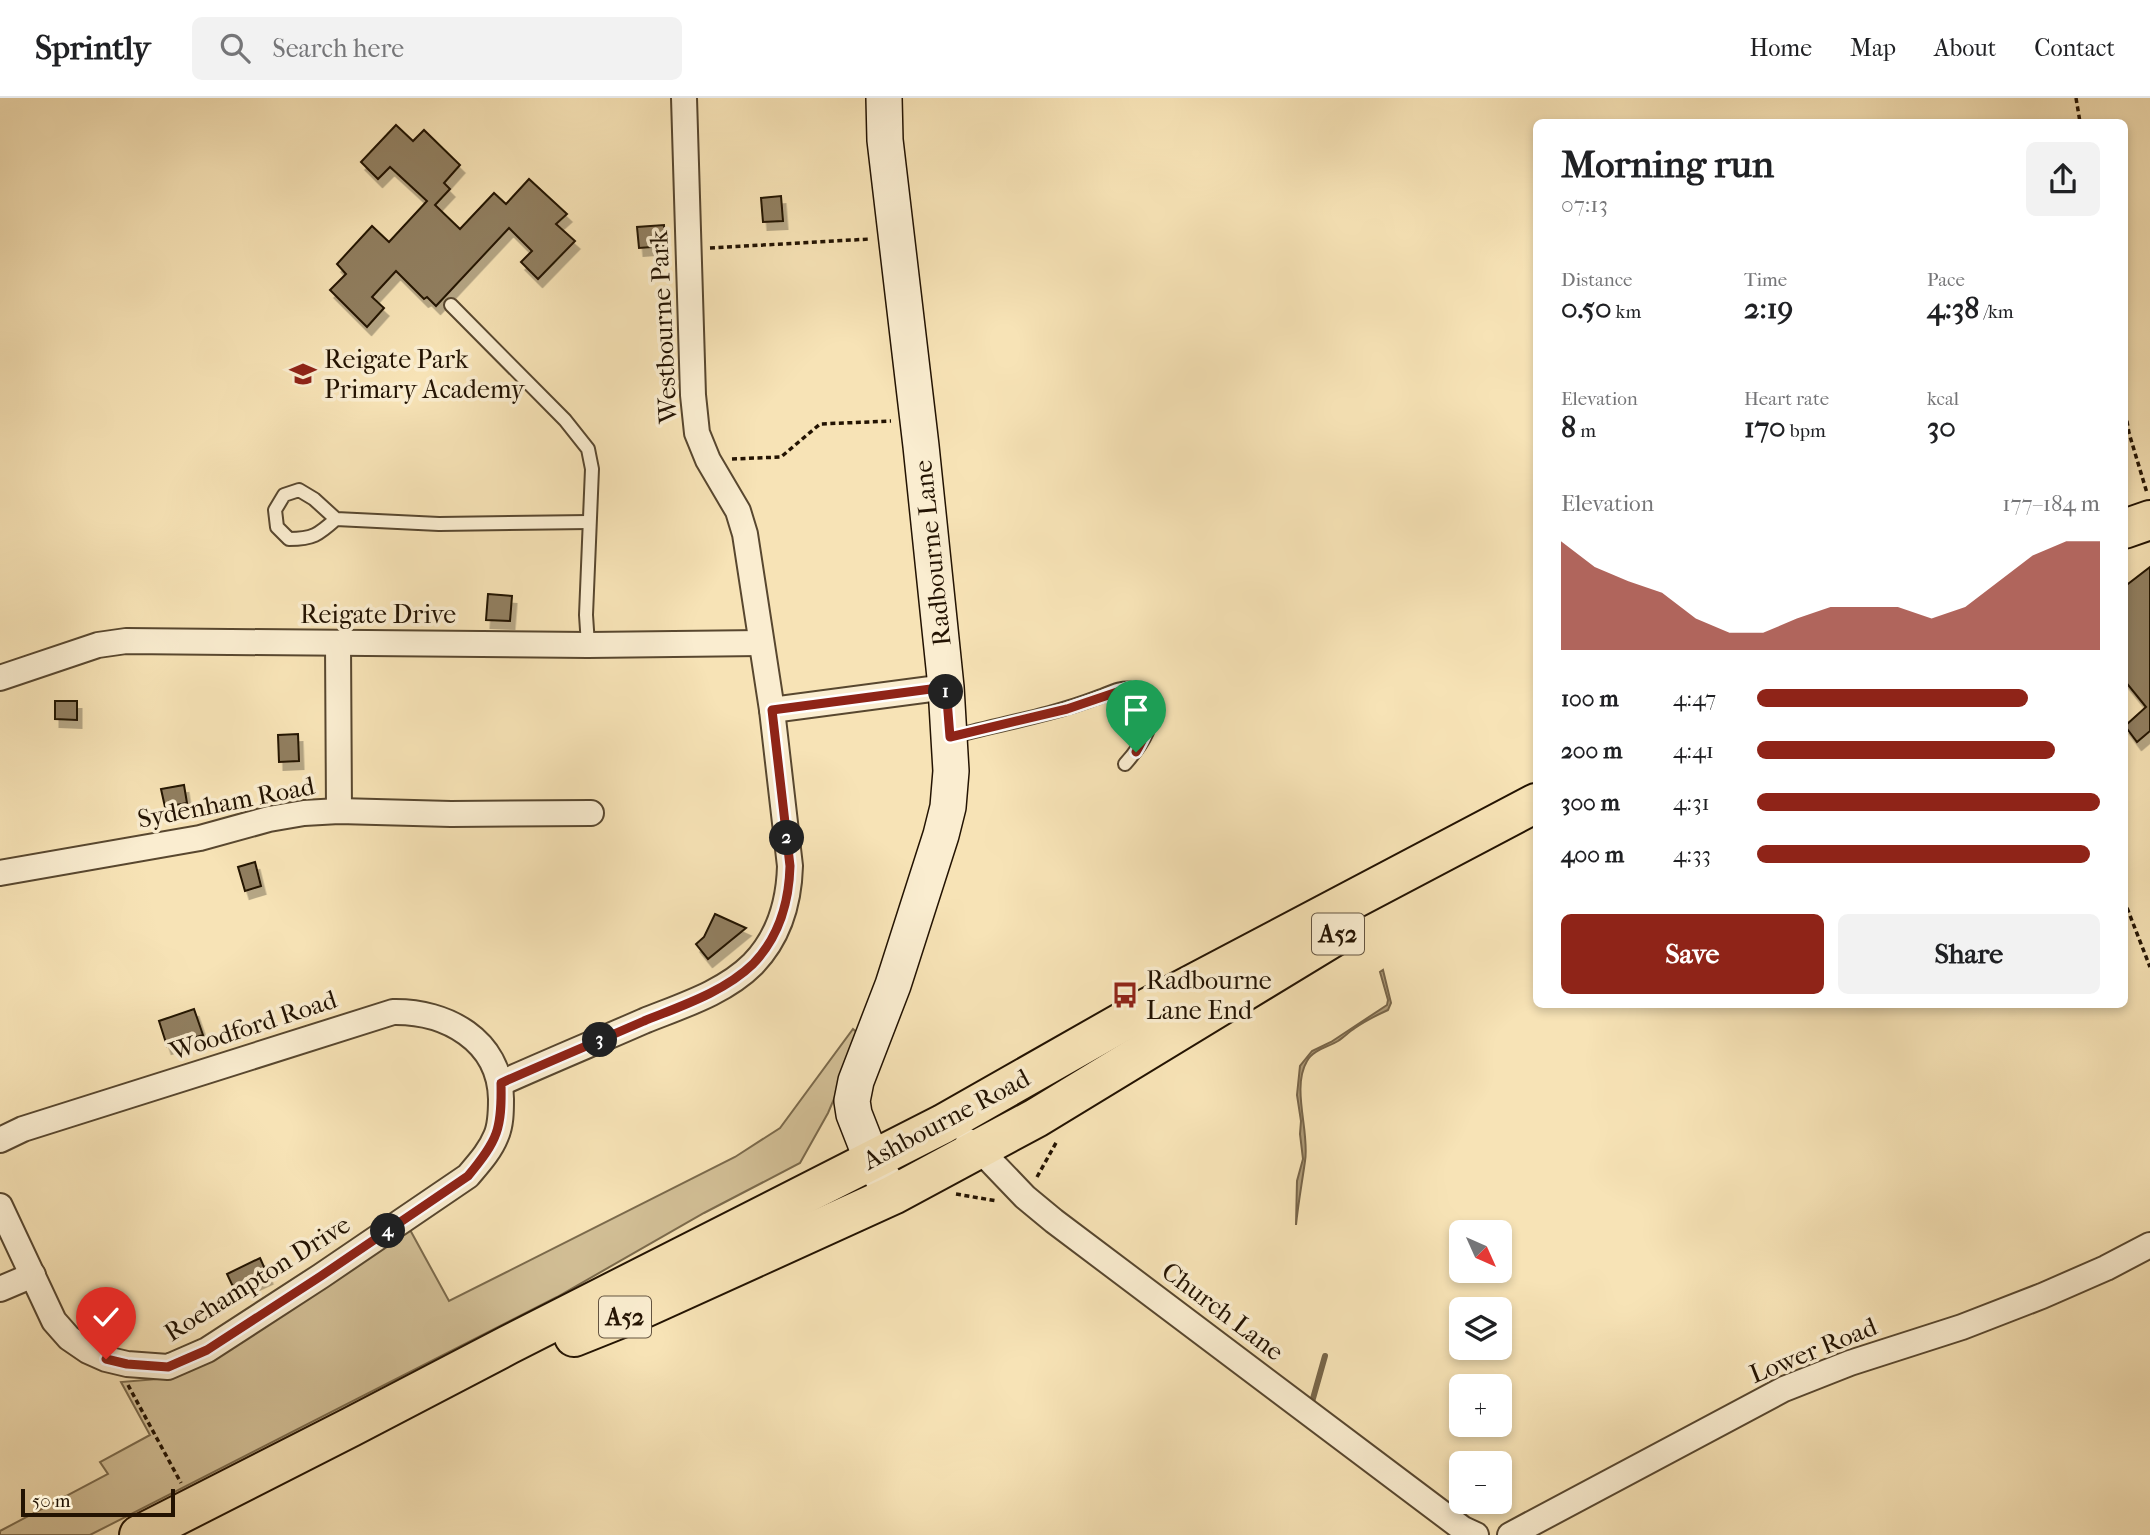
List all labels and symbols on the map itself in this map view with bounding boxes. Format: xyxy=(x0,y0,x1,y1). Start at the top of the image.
street label: Westbourne Park xyxy=(643,229,684,425)
place label: Reigate Park Primary Academy xyxy=(324,344,526,405)
school or university icon: Reigate Park Primary Academy xyxy=(288,359,318,389)
street label: Radbourne Lane xyxy=(907,458,958,647)
street label: Reigate Drive xyxy=(300,599,456,630)
pin: 1 xyxy=(928,674,964,710)
pin xyxy=(1106,680,1166,752)
street label: Sydenham Road xyxy=(135,770,318,835)
pin: 2 xyxy=(770,820,804,856)
road number: A52 xyxy=(1312,914,1364,954)
place label: Radbourne Lane End xyxy=(1146,965,1272,1026)
bus stop icon: Radbourne Lane End xyxy=(1110,980,1140,1010)
street label: Woodford Road xyxy=(165,984,341,1067)
pin: 3 xyxy=(582,1023,618,1058)
street label: Ashbourne Road xyxy=(857,1062,1036,1177)
street label: Roehampton Drive xyxy=(159,1209,356,1348)
pin: 4 xyxy=(370,1214,406,1248)
north arrow xyxy=(1449,1220,1512,1283)
street label: Church Lane xyxy=(1156,1256,1290,1367)
pin xyxy=(76,1287,136,1359)
road number: A52 xyxy=(599,1296,651,1338)
street label: Lower Road xyxy=(1745,1311,1882,1390)
scale bar xyxy=(21,1486,175,1518)

